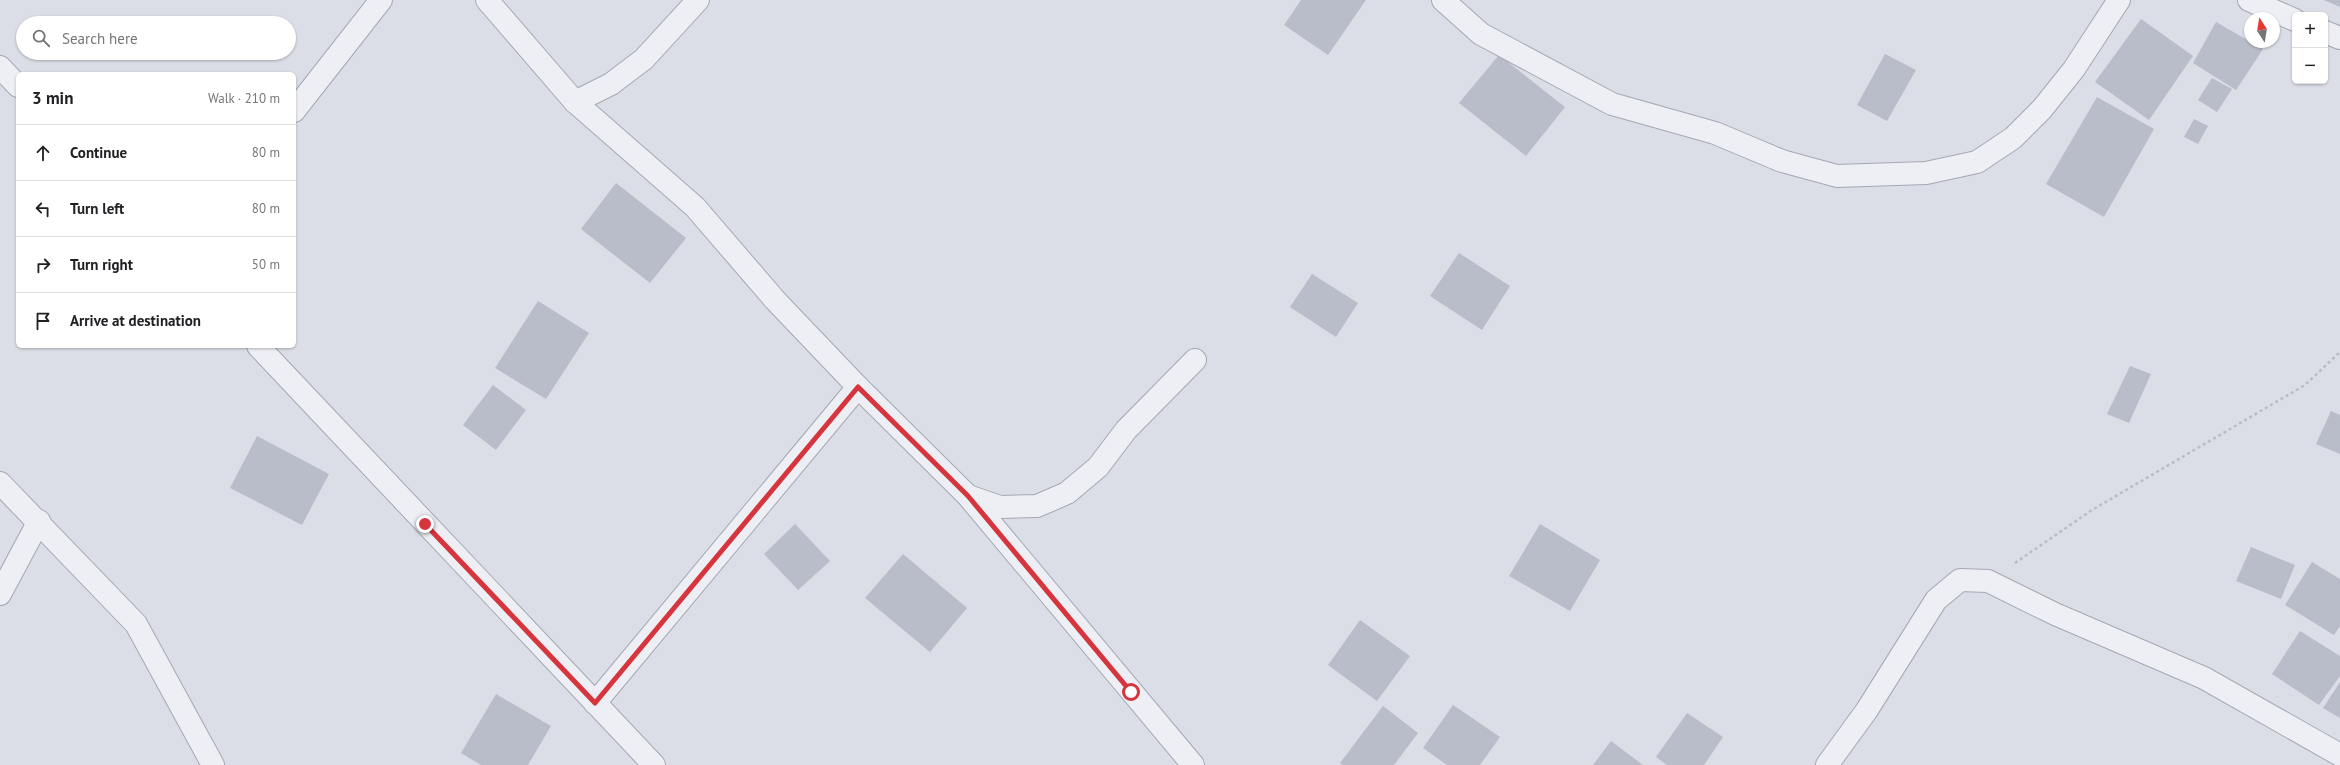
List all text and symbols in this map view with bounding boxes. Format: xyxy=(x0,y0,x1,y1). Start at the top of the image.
north arrow xyxy=(2244,12,2280,48)
map controls xyxy=(2292,12,2328,84)
button: + xyxy=(2292,12,2328,48)
search box xyxy=(16,16,296,60)
icon: search xyxy=(30,27,52,49)
text: Search here xyxy=(62,29,138,48)
button: − xyxy=(2292,48,2328,84)
text: 3 min xyxy=(32,87,73,109)
text: Walk · 210 m xyxy=(208,90,280,107)
icon: ahead xyxy=(32,142,54,164)
text: Continue xyxy=(70,143,127,162)
text: 80 m xyxy=(252,144,280,161)
icon: left xyxy=(32,198,54,220)
text: Turn left xyxy=(70,199,124,218)
text: 80 m xyxy=(252,200,280,217)
icon: right xyxy=(32,254,54,276)
text: Turn right xyxy=(70,255,133,274)
text: 50 m xyxy=(252,256,280,273)
icon: arrive xyxy=(32,310,54,332)
text: Arrive at destination xyxy=(70,311,201,330)
route end xyxy=(416,515,434,533)
route start xyxy=(1122,683,1140,701)

